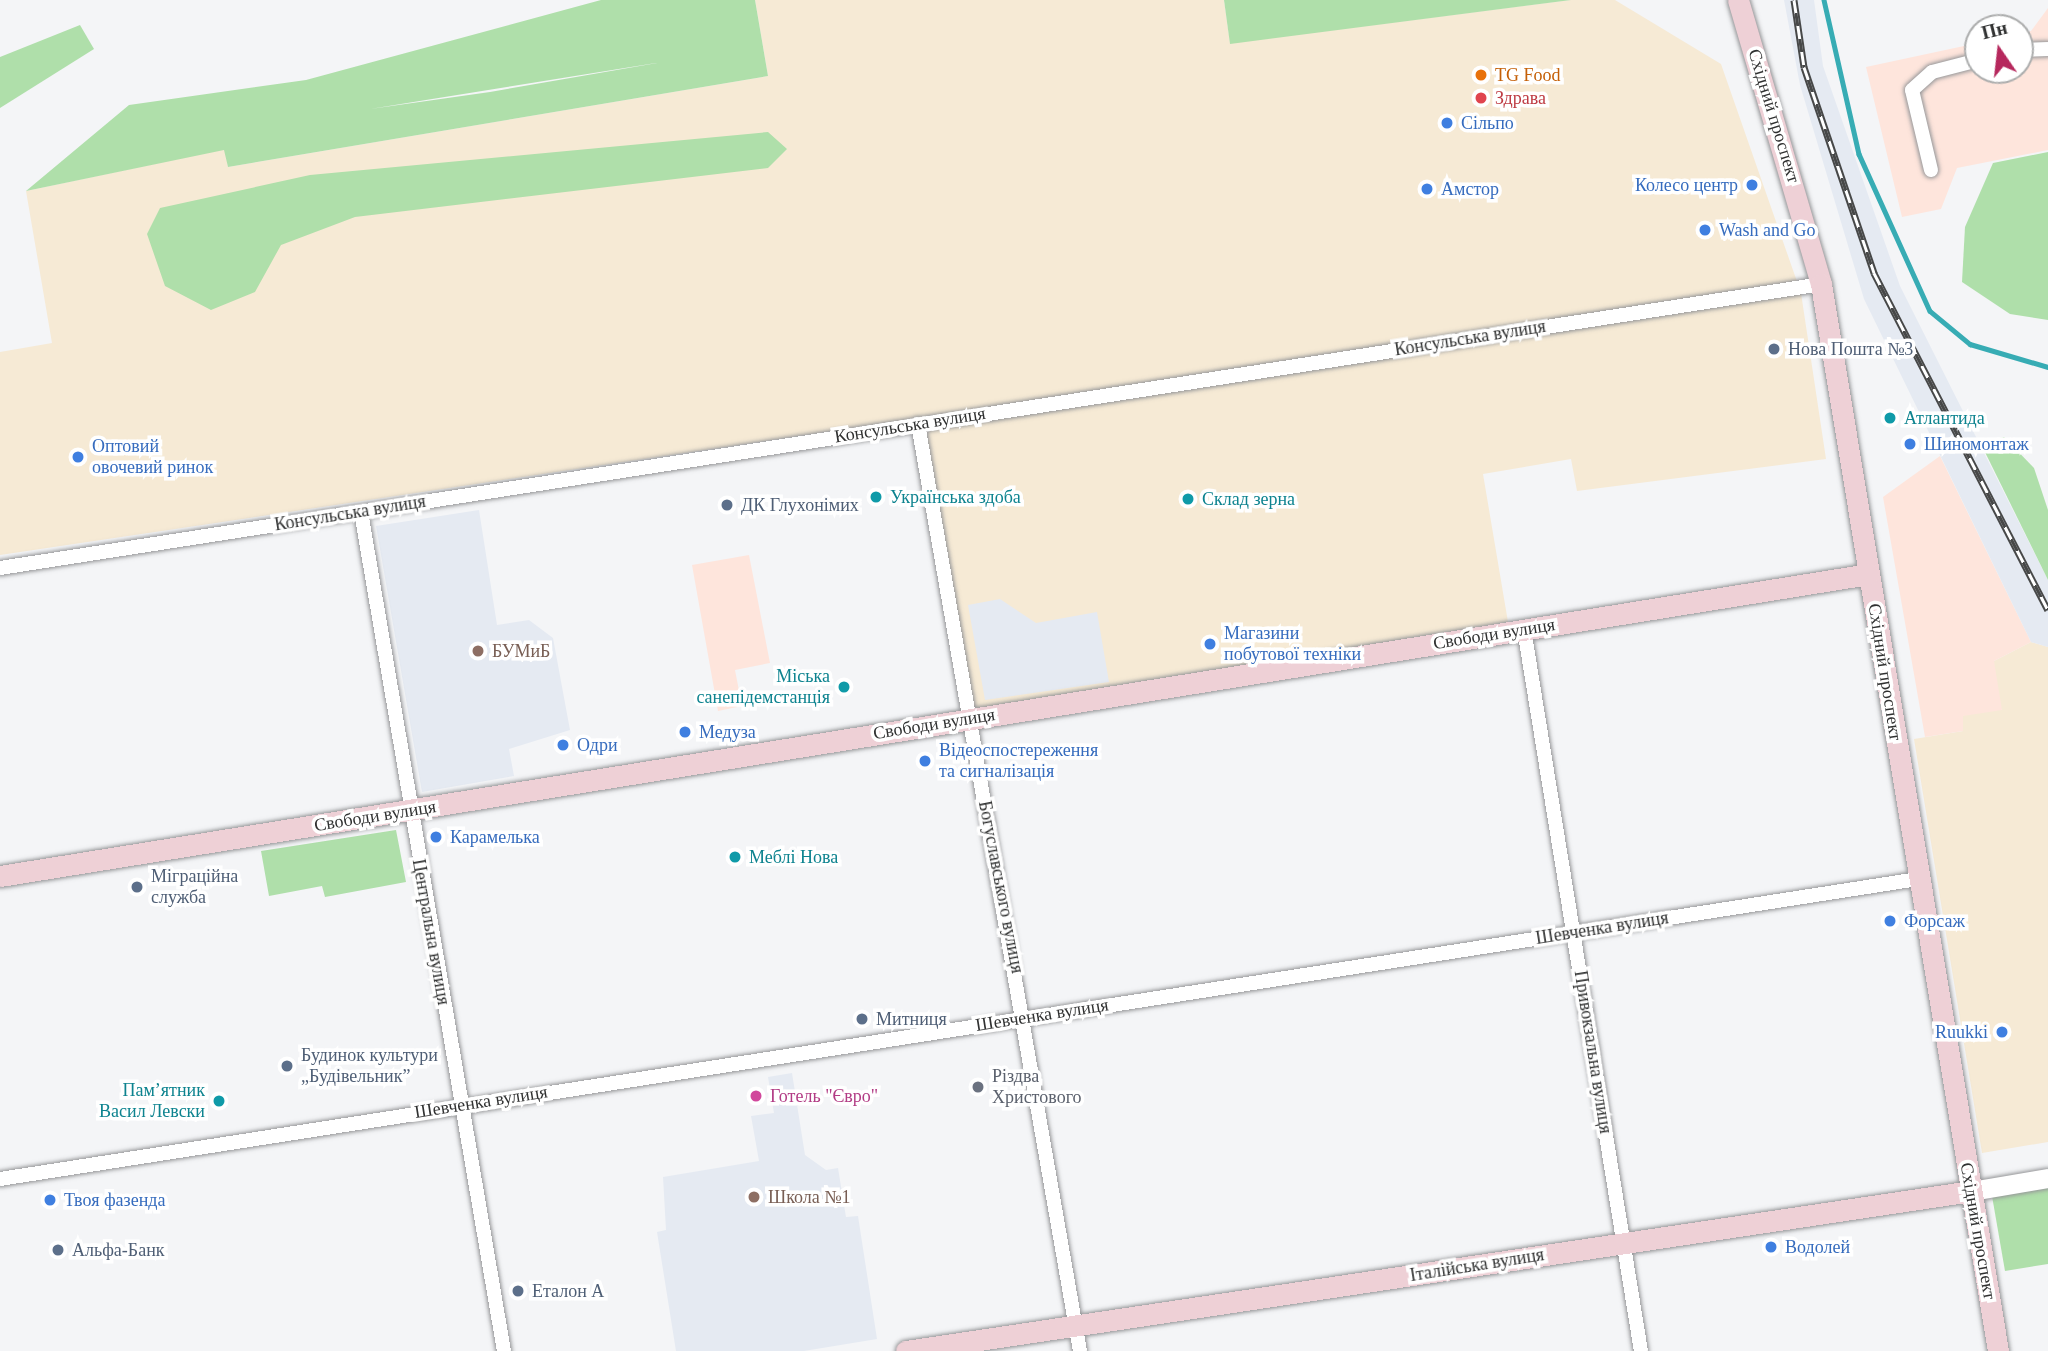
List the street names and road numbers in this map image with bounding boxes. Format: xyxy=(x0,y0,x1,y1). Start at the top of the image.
street label: Східний проспект xyxy=(1743,47,1805,185)
street label: Консульська вулиця xyxy=(1393,315,1547,361)
street label: Консульська вулиця xyxy=(833,402,987,448)
street label: Консульська вулиця xyxy=(273,490,427,536)
street label: Східний проспект xyxy=(1863,602,1907,742)
street label: Свободи вулиця xyxy=(1432,614,1556,654)
street label: Свободи вулиця xyxy=(872,704,996,744)
street label: Свободи вулиця xyxy=(313,796,437,836)
street label: Богуславського вулиця xyxy=(974,799,1028,975)
street label: Центральна вулиця xyxy=(408,857,454,1007)
street label: Шевченка вулиця xyxy=(1534,907,1670,949)
street label: Привокзальна вулиця xyxy=(1569,969,1617,1135)
street label: Шевченка вулиця xyxy=(974,994,1110,1036)
street label: Шевченка вулиця xyxy=(413,1081,549,1123)
street label: Східний проспект xyxy=(1955,1161,2001,1301)
street label: Італійська вулиця xyxy=(1408,1244,1546,1286)

